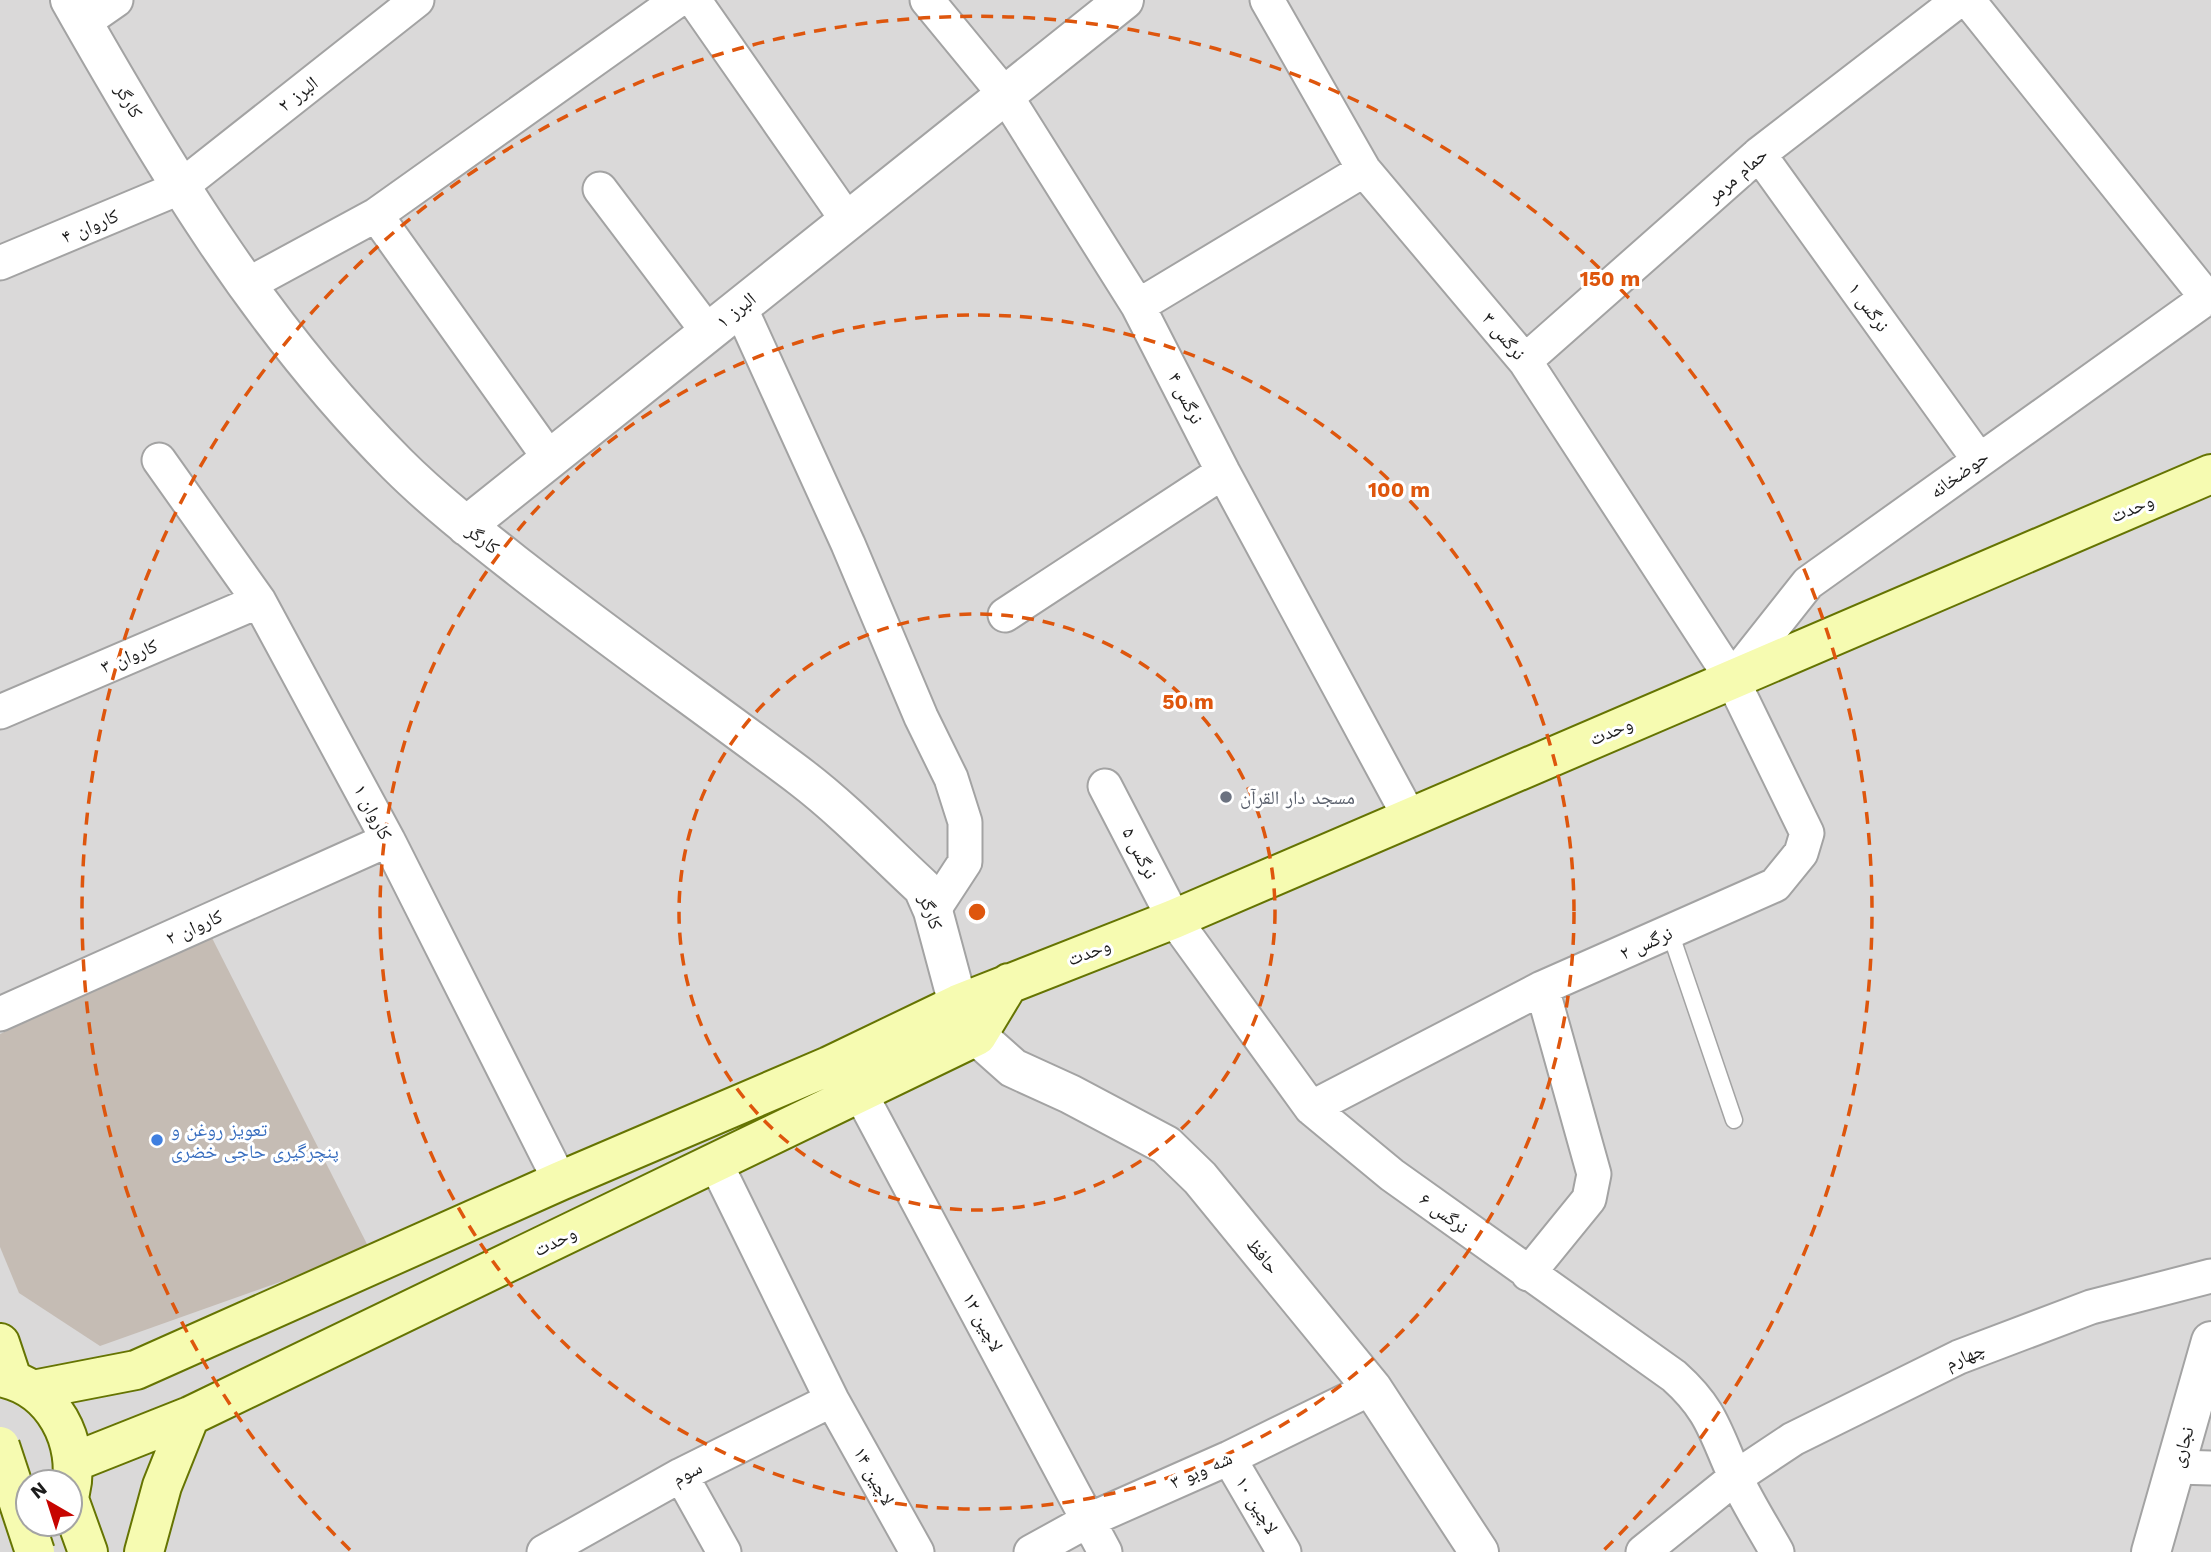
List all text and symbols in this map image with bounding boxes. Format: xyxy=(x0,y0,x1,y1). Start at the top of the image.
street label: البرز ۲ xyxy=(274,71,322,117)
street label: کارگر xyxy=(110,79,148,122)
street label: حمام مرمر xyxy=(1701,142,1773,210)
street label: کاروان ۴ xyxy=(58,204,122,248)
text: 150 m xyxy=(1580,266,1640,291)
street label: نرگس ۱ xyxy=(1843,278,1895,336)
street label: البرز ۱ xyxy=(712,287,760,333)
street label: نرگس ۳ xyxy=(1477,307,1531,365)
street label: نرگس ۴ xyxy=(1163,368,1209,428)
street label: حوضخانه xyxy=(1925,445,1993,503)
text: 100 m xyxy=(1368,477,1430,502)
street label: وحدت xyxy=(2107,489,2157,527)
street label: کارگر xyxy=(461,518,504,559)
street label: کاروان ۳ xyxy=(97,634,161,678)
text: 50 m xyxy=(1162,689,1214,714)
street label: وحدت xyxy=(1586,712,1636,750)
street label: کاروان ۱ xyxy=(349,780,397,844)
place label: مسجد دار القرآن xyxy=(1240,786,1355,809)
marker: مسجد دار القرآن xyxy=(1218,789,1234,805)
street label: نرگس ۵ xyxy=(1117,823,1163,883)
street label: کارگر xyxy=(914,890,948,933)
centre of rings xyxy=(965,900,989,924)
street label: کاروان ۲ xyxy=(162,904,226,950)
street label: نرگس ۲ xyxy=(1616,921,1676,965)
street label: وحدت xyxy=(1064,933,1114,971)
place label: تعویز روغن و پنچرگیری حاجی خضری xyxy=(171,1118,339,1163)
marker: تعویز روغن و پنچرگیری حاجی خضری xyxy=(149,1132,165,1148)
street label: نرگس ۶ xyxy=(1415,1187,1473,1239)
street label: وحدت xyxy=(530,1221,580,1261)
street label: حافظ xyxy=(1242,1233,1284,1279)
street label: لاچین ۱۲ xyxy=(958,1289,1008,1355)
street label: چهارم xyxy=(1942,1337,1989,1376)
street label: نجاری xyxy=(2165,1424,2199,1470)
street label: لاچین ۱۴ xyxy=(849,1443,899,1509)
street label: شه وبو ۳ xyxy=(1166,1446,1236,1494)
street label: سوم xyxy=(668,1456,707,1492)
north arrow xyxy=(14,1468,84,1538)
street label: لاچین ۱۰ xyxy=(1231,1472,1283,1538)
text: N xyxy=(26,1477,51,1504)

